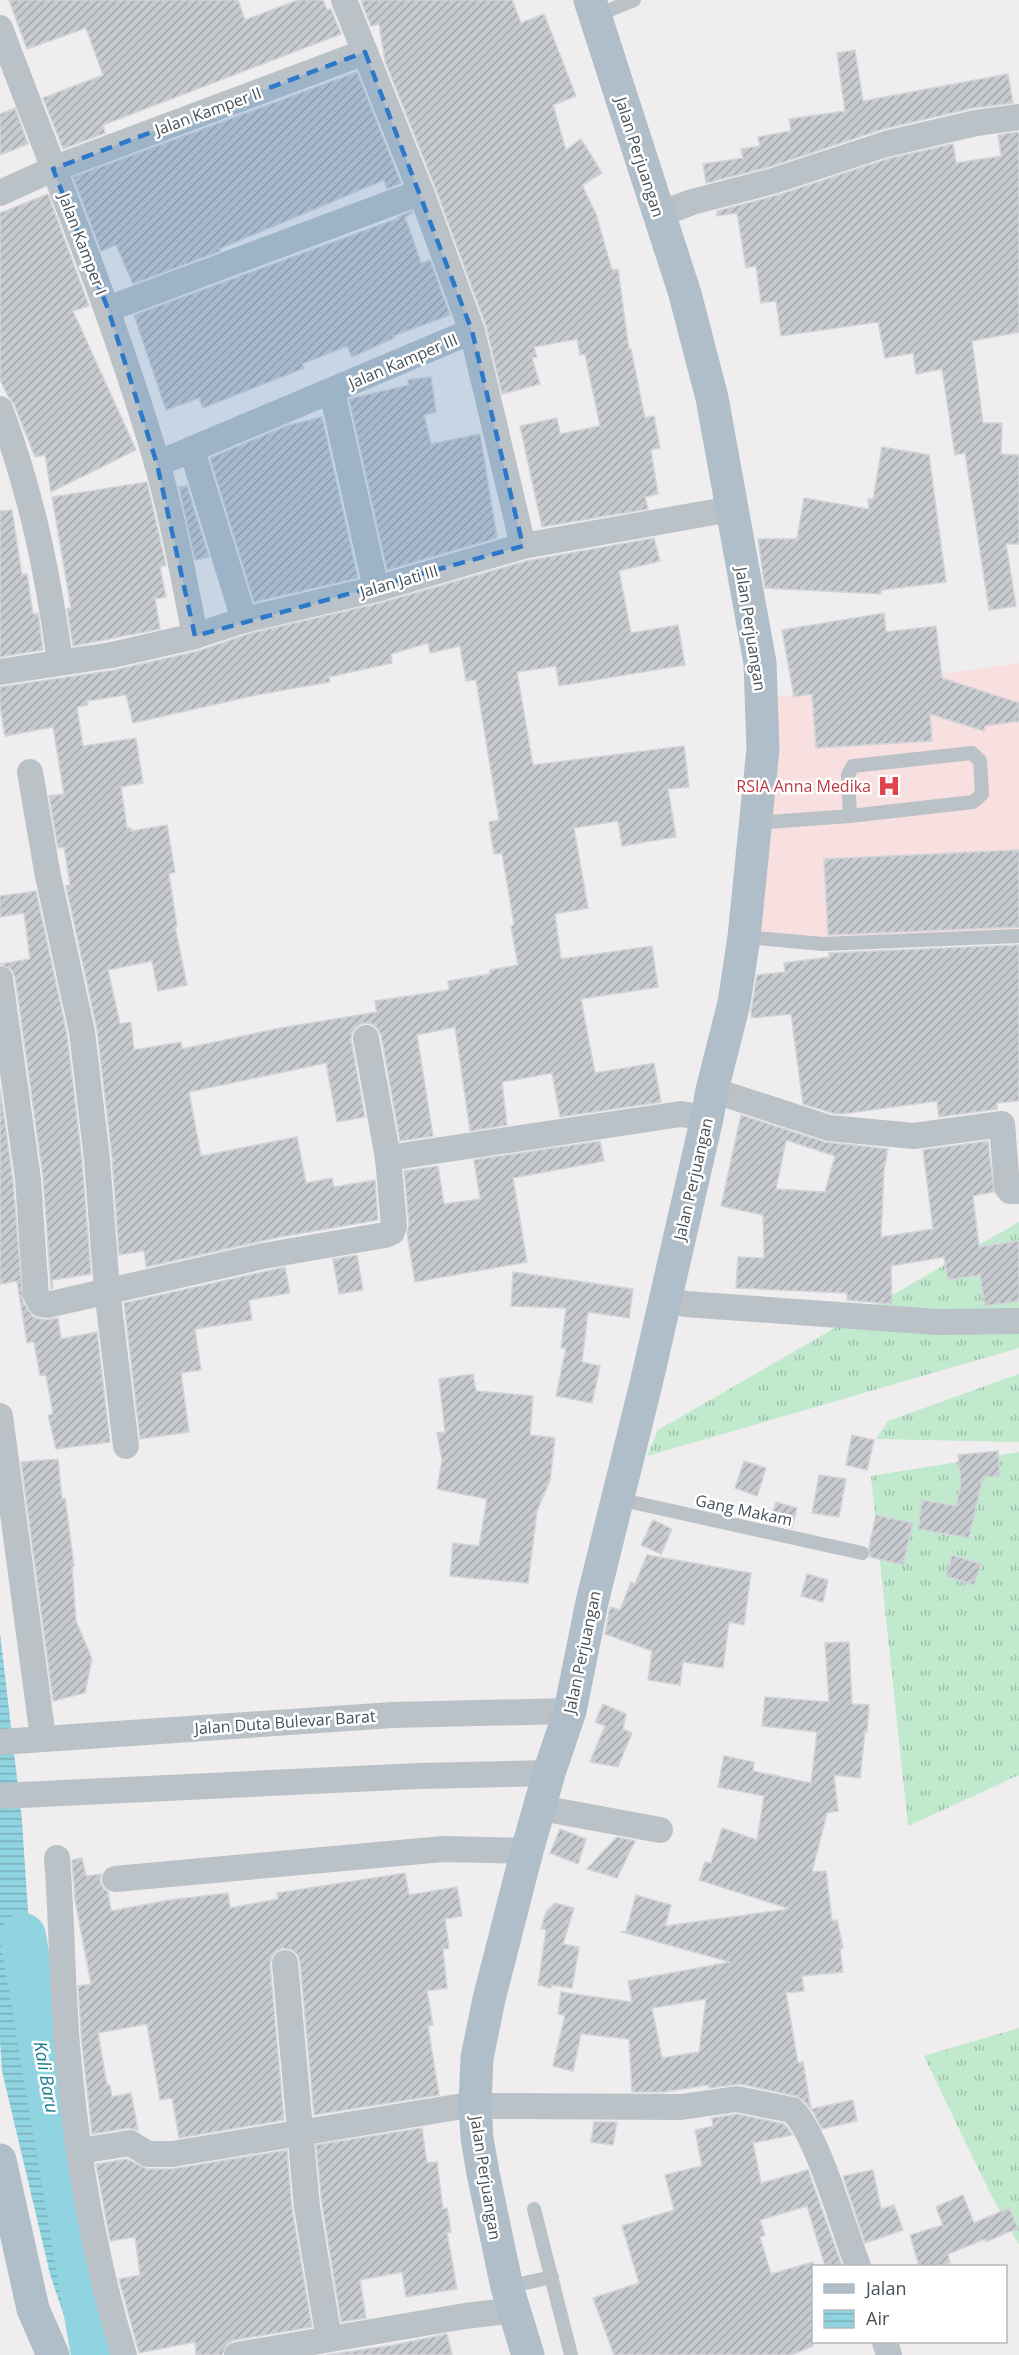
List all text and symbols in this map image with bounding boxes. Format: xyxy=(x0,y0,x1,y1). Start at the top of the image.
street label: Jalan Kamper II xyxy=(150,82,264,141)
street label: Jalan Perjuangan xyxy=(610,92,670,220)
street label: Jalan Kamper I xyxy=(53,188,113,298)
street label: Jalan Kamper III xyxy=(343,328,461,395)
street label: Jalan Jati III xyxy=(355,559,441,603)
street label: Jalan Perjuangan xyxy=(730,563,772,693)
hospital icon: RSIA Anna Medika xyxy=(876,773,902,799)
place label: RSIA Anna Medika xyxy=(736,775,871,797)
street label: Jalan Perjuangan xyxy=(668,1116,718,1244)
street label: Gang Makam xyxy=(694,1489,794,1531)
street label: Jalan Perjuangan xyxy=(558,1588,606,1717)
street label: Jalan Duta Bulevar Barat xyxy=(192,1705,377,1739)
water label: Kali Baru xyxy=(29,2039,65,2115)
street label: Jalan Perjuangan xyxy=(465,2112,507,2242)
legend xyxy=(812,2265,1007,2343)
text: Jalan xyxy=(864,2276,906,2300)
text: Air xyxy=(866,2306,890,2330)

